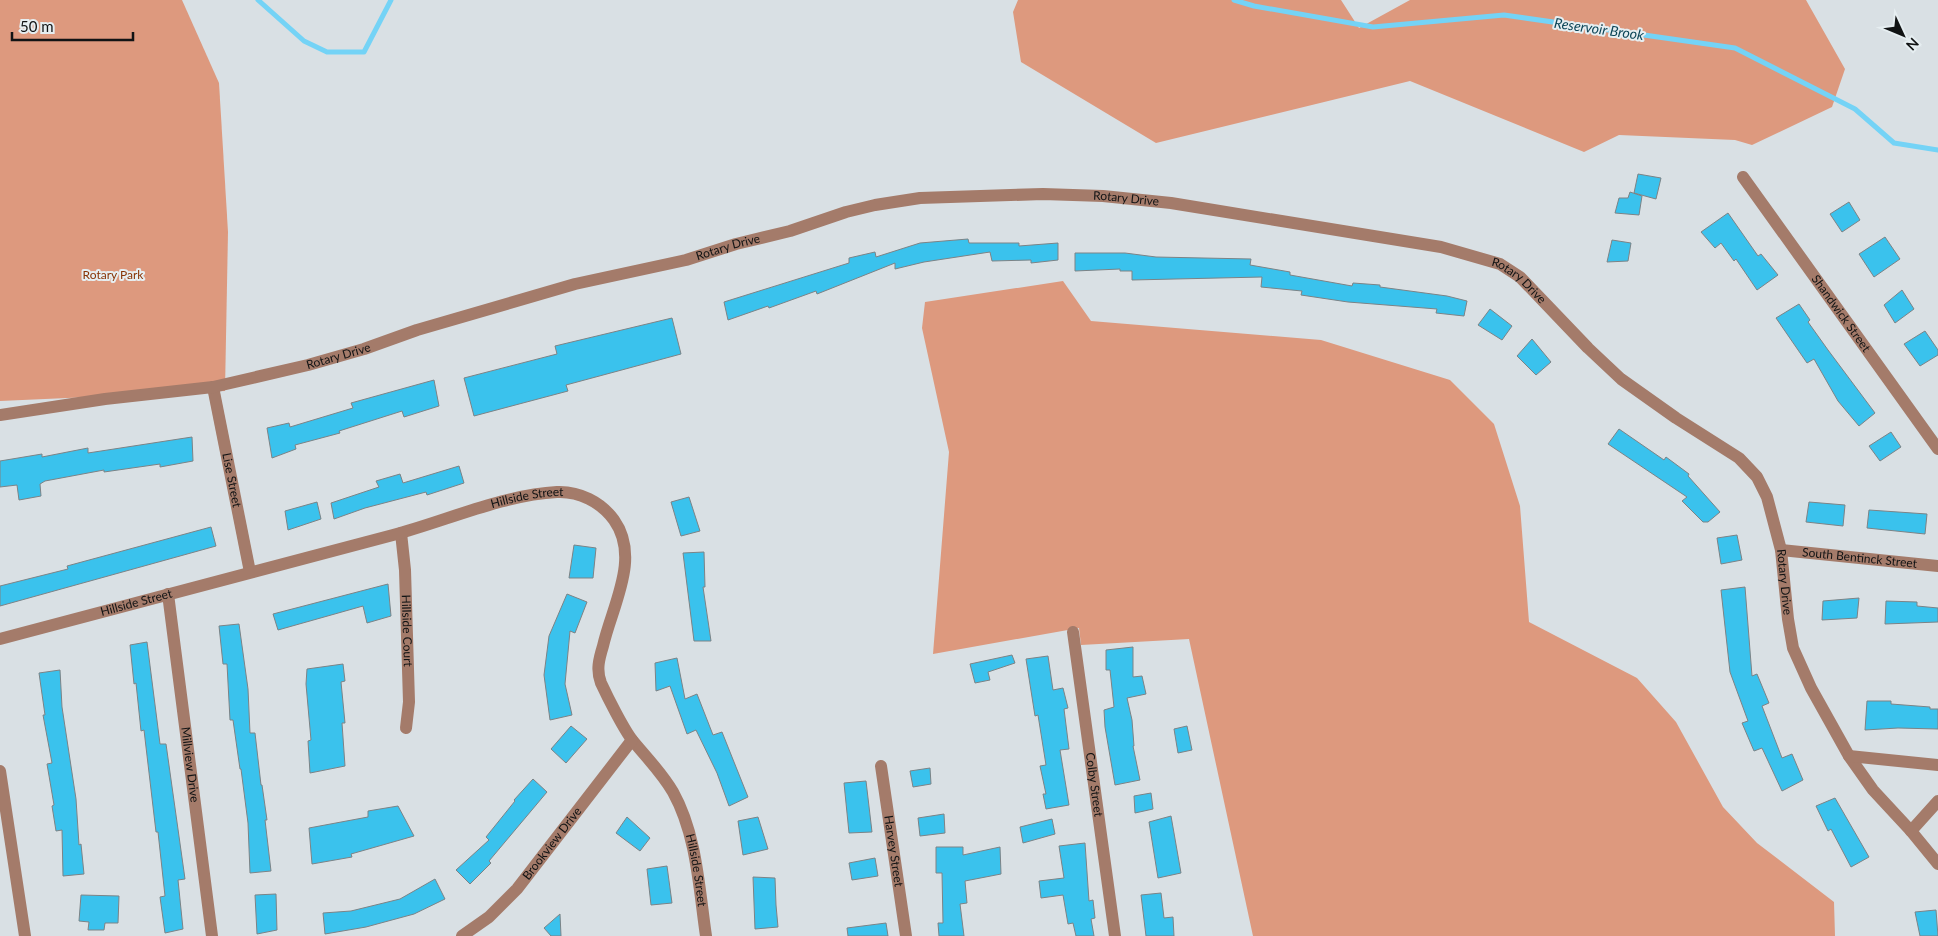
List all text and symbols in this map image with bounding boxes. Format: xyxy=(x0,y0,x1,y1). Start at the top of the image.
scale bar xyxy=(12,10,134,42)
north arrow xyxy=(1878,10,1928,60)
water label: Reservoir Brook xyxy=(1553,14,1645,43)
text: 50 m xyxy=(20,17,54,35)
text: N xyxy=(1903,35,1923,54)
street label: Rotary Drive xyxy=(1093,188,1160,209)
street label: Rotary Drive xyxy=(694,230,761,263)
street label: Rotary Drive xyxy=(1490,254,1549,307)
park label: Rotary Park xyxy=(83,267,144,282)
street label: Shandwick Street xyxy=(1809,272,1874,355)
street label: Rotary Drive xyxy=(304,339,372,372)
street label: Lise Street xyxy=(219,451,245,509)
street label: Hillside Street xyxy=(489,484,564,511)
street label: South Bentinck Street xyxy=(1801,544,1918,571)
street label: Rotary Drive xyxy=(1774,548,1796,616)
street label: Hillside Street xyxy=(99,585,174,619)
street label: Hillside Court xyxy=(399,595,416,668)
street label: Millview Drive xyxy=(178,726,203,803)
street label: Colby Street xyxy=(1083,751,1107,818)
street label: Brookview Drive xyxy=(519,804,584,883)
street label: Harvey Street xyxy=(881,814,907,888)
street label: Hillside Street xyxy=(683,832,710,908)

